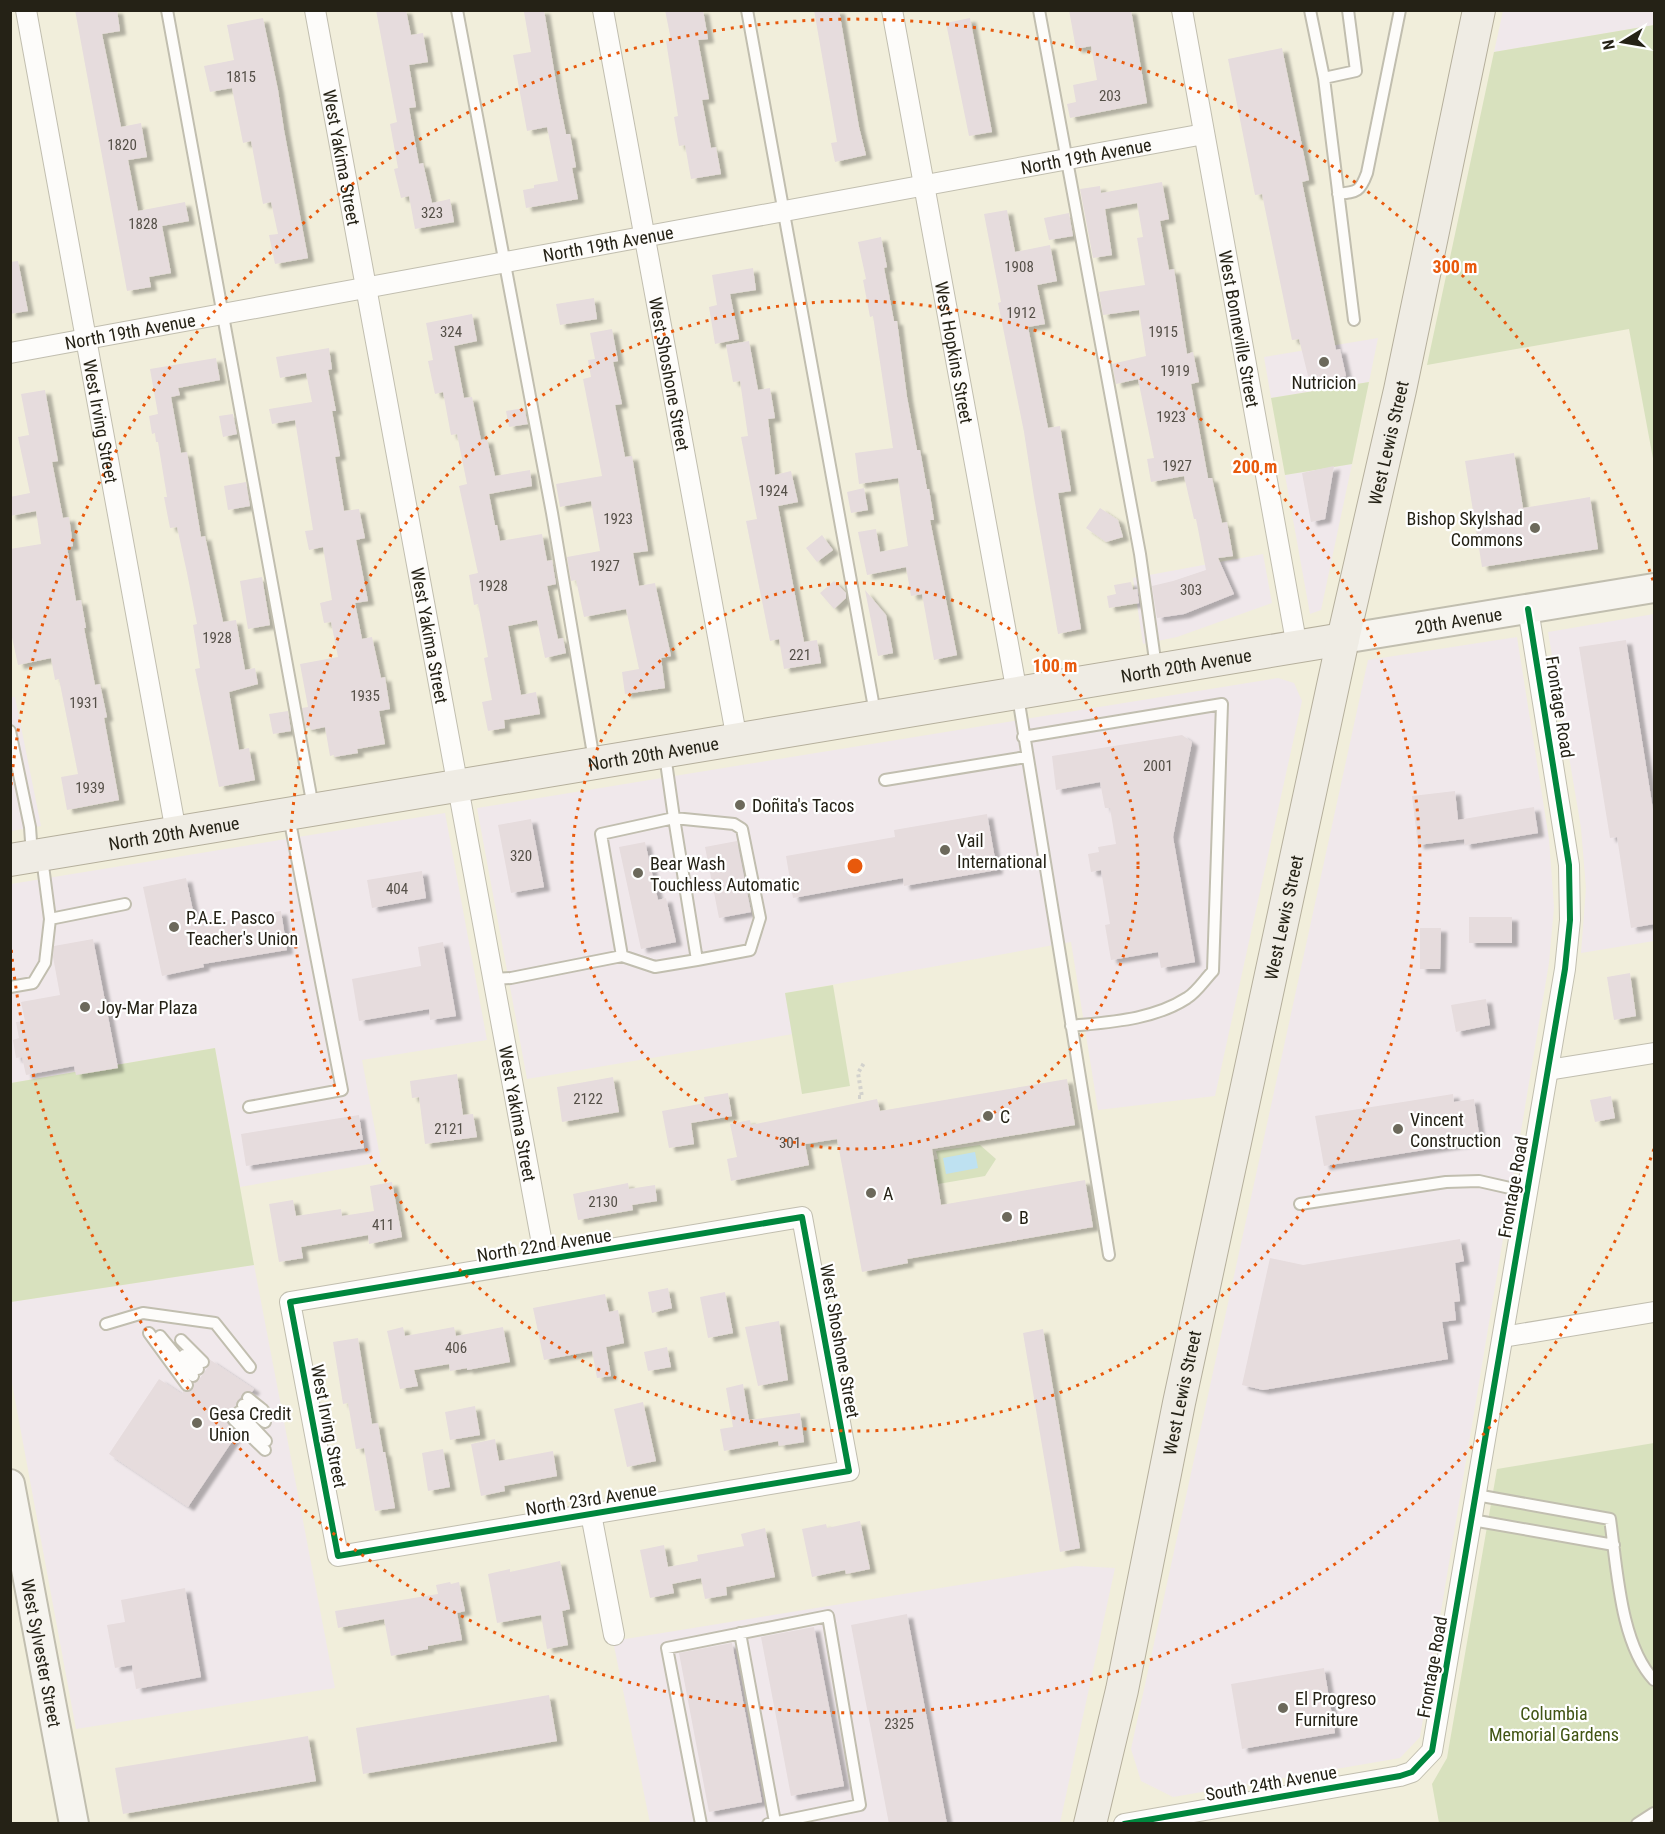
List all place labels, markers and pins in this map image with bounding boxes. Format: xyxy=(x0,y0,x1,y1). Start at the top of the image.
marker: Nutricion xyxy=(1317,355,1331,369)
place label: Nutricion xyxy=(1292,372,1357,393)
place label: Bishop Skylshad Commons xyxy=(1407,508,1523,550)
marker: Bishop Skylshad Commons xyxy=(1528,521,1542,535)
place label: Doñita's Tacos xyxy=(752,795,855,816)
marker: Doñita's Tacos xyxy=(733,798,747,812)
place label: Vail International xyxy=(957,830,1047,872)
marker: Vail International xyxy=(938,843,952,857)
place label: Bear Wash Touchless Automatic xyxy=(650,853,799,895)
centre of rings xyxy=(845,856,865,876)
marker: Bear Wash Touchless Automatic xyxy=(631,866,645,880)
place label: P.A.E. Pasco Teacher's Union xyxy=(186,907,298,949)
marker: P.A.E. Pasco Teacher's Union xyxy=(167,920,181,934)
place label: Joy-Mar Plaza xyxy=(97,997,198,1018)
marker: Joy-Mar Plaza xyxy=(78,1000,92,1014)
place label: C xyxy=(1000,1106,1010,1127)
marker: C xyxy=(981,1109,995,1123)
place label: Vincent Construction xyxy=(1410,1109,1501,1151)
marker: Vincent Construction xyxy=(1391,1122,1405,1136)
place label: A xyxy=(883,1183,894,1204)
marker: A xyxy=(864,1186,878,1200)
place label: B xyxy=(1019,1207,1029,1228)
marker: B xyxy=(1000,1210,1014,1224)
place label: Gesa Credit Union xyxy=(209,1403,291,1445)
marker: Gesa Credit Union xyxy=(190,1416,204,1430)
place label: El Progreso Furniture xyxy=(1295,1688,1376,1730)
marker: El Progreso Furniture xyxy=(1276,1701,1290,1715)

